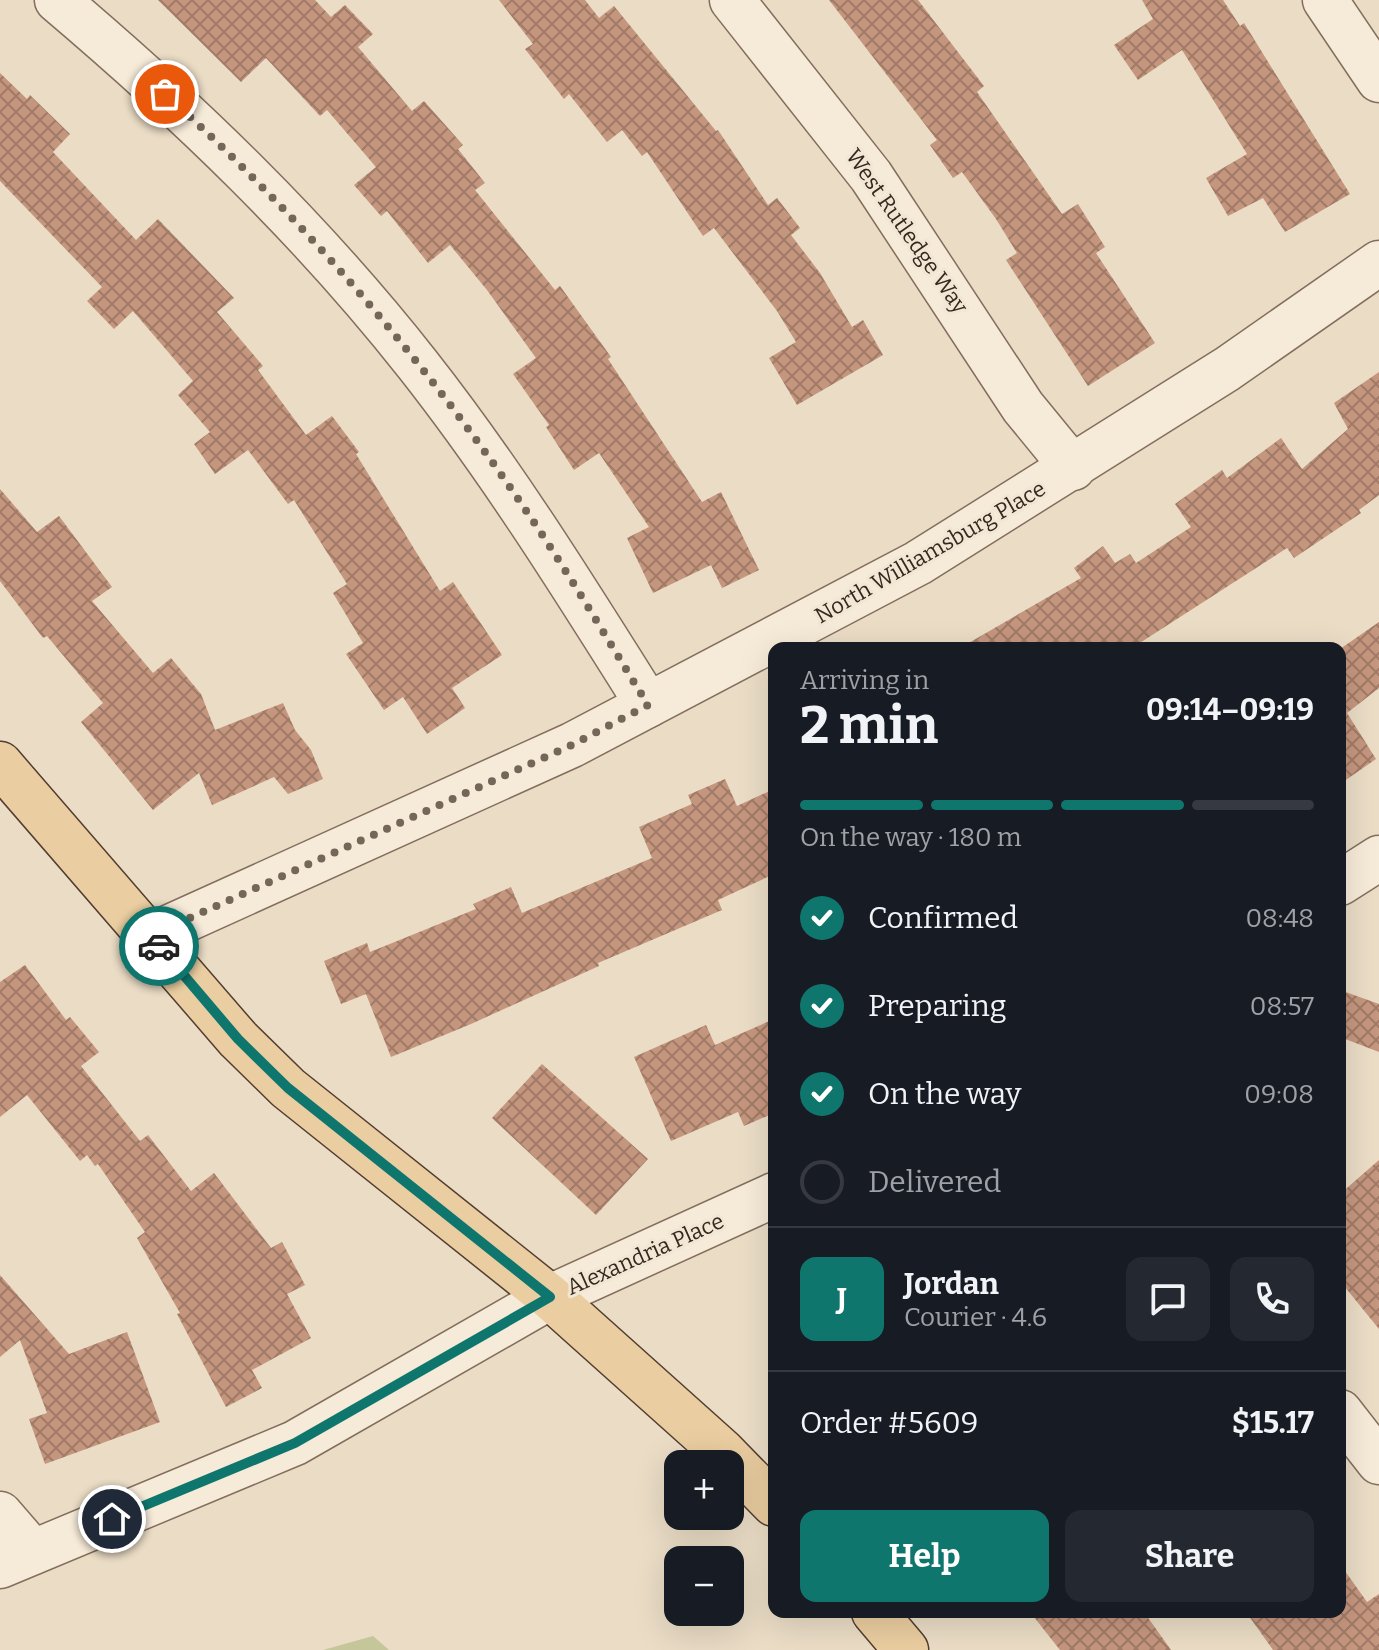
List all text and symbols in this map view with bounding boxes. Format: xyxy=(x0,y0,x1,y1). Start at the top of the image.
pin xyxy=(131,60,199,128)
icon: bag xyxy=(143,72,187,116)
street label: West Rutledge Way xyxy=(840,143,974,319)
street label: North Williamsburg Place xyxy=(810,475,1050,629)
text: Arriving in xyxy=(800,665,929,696)
text: 09:14–09:19 xyxy=(1146,692,1314,728)
text: 2 min xyxy=(800,694,938,757)
text: On the way · 180 m xyxy=(800,822,1022,853)
icon: check xyxy=(800,896,844,940)
text: Confirmed xyxy=(868,900,1018,936)
text: 08:48 xyxy=(1245,903,1314,934)
courier xyxy=(119,906,199,986)
icon: car xyxy=(137,924,181,968)
icon: check xyxy=(800,984,844,1028)
text: Preparing xyxy=(868,988,1006,1024)
text: 08:57 xyxy=(1250,991,1314,1022)
icon: check xyxy=(800,1072,844,1116)
text: On the way xyxy=(868,1076,1021,1112)
text: 09:08 xyxy=(1244,1079,1314,1110)
text: Delivered xyxy=(868,1164,1001,1200)
street label: Alexandria Place xyxy=(562,1207,728,1301)
button: chat xyxy=(1126,1257,1210,1341)
button: phone xyxy=(1230,1257,1314,1341)
text: Jordan xyxy=(904,1266,999,1302)
text: J xyxy=(837,1281,847,1317)
text: Courier · 4.6 xyxy=(904,1302,1047,1333)
text: Order #5609 xyxy=(800,1405,978,1441)
text: $15.17 xyxy=(1232,1405,1314,1441)
map controls xyxy=(664,1450,744,1626)
button: + xyxy=(664,1450,744,1530)
pin xyxy=(78,1485,146,1553)
icon: home xyxy=(90,1497,134,1541)
button: Help xyxy=(800,1510,1049,1602)
button: Share xyxy=(1065,1510,1314,1602)
button: − xyxy=(664,1546,744,1626)

